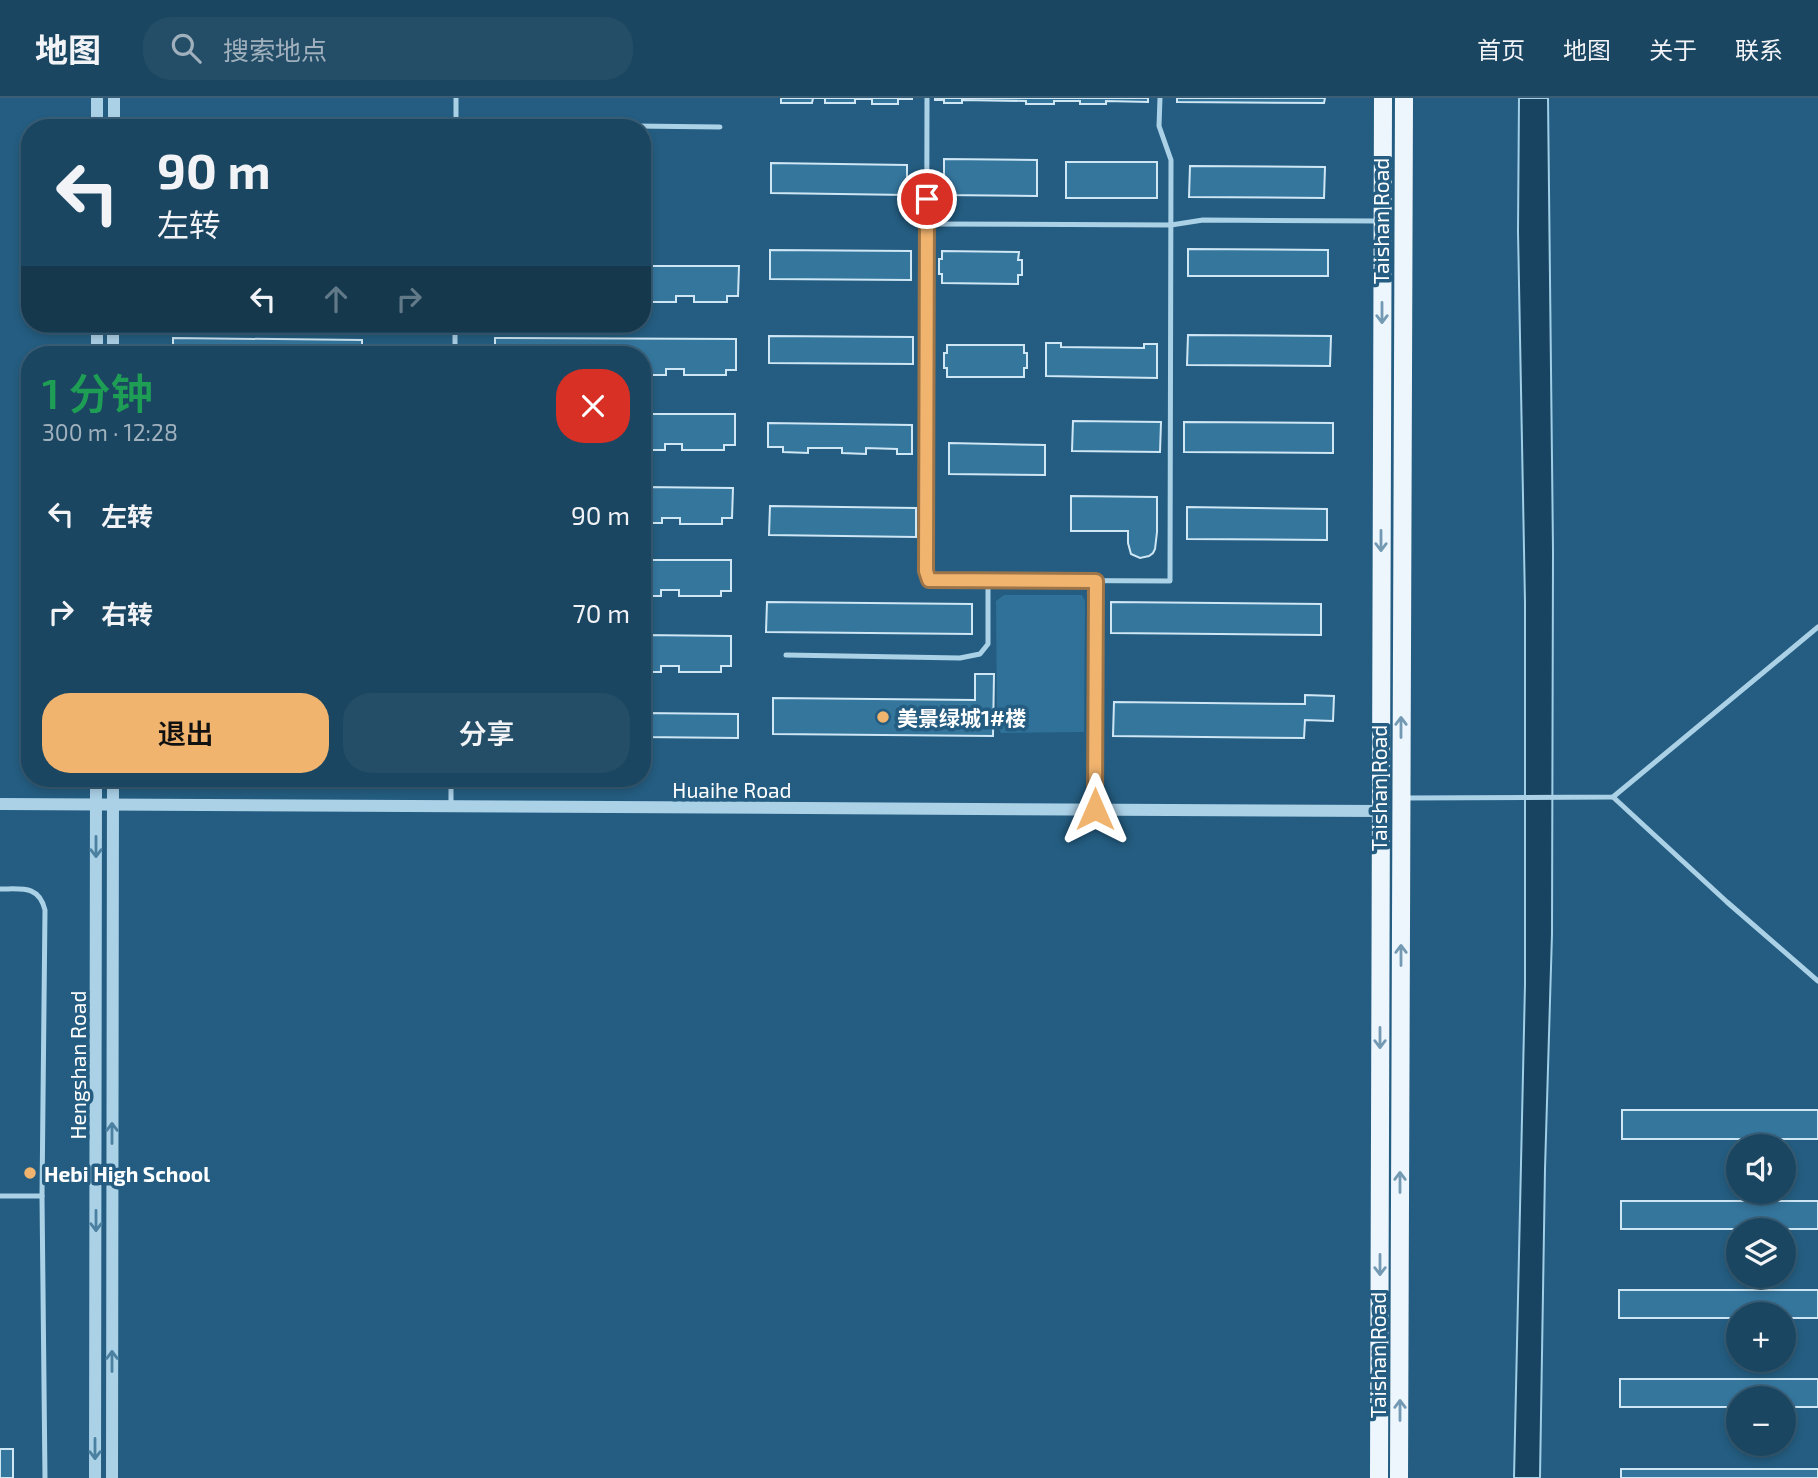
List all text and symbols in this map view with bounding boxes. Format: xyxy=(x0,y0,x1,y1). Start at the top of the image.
search box xyxy=(143,17,633,80)
text: 地图 xyxy=(35,29,101,69)
icon: search xyxy=(167,29,205,67)
text: 搜索地点 xyxy=(223,34,327,65)
text: 首页 xyxy=(1477,35,1525,64)
text: 地图 xyxy=(1563,35,1611,64)
text: 关于 xyxy=(1649,35,1697,64)
text: 联系 xyxy=(1735,35,1783,64)
text: 90 m xyxy=(157,140,271,199)
icon: left xyxy=(42,147,133,238)
street label: Taishan Road xyxy=(1368,158,1393,284)
pin xyxy=(897,169,957,229)
icon: arrive xyxy=(908,180,946,218)
text: 左转 xyxy=(157,205,221,243)
icon: left xyxy=(244,280,282,318)
icon: ahead xyxy=(317,280,355,318)
icon: right xyxy=(390,280,428,318)
one-way arrow xyxy=(1375,301,1389,324)
text: 1 分钟 xyxy=(42,367,153,417)
button: close xyxy=(556,369,630,443)
text: 300 m · 12:28 xyxy=(42,418,178,446)
icon: left xyxy=(42,495,80,533)
text: 90 m xyxy=(571,499,630,530)
text: 左转 xyxy=(101,500,153,531)
one-way arrow xyxy=(1374,529,1388,552)
icon: right xyxy=(42,593,80,631)
text: 70 m xyxy=(572,597,630,628)
text: 右转 xyxy=(101,598,153,629)
button: 退出 xyxy=(42,693,329,773)
button: 分享 xyxy=(343,693,630,773)
place label: 美景绿城1#楼 xyxy=(897,705,1026,730)
marker: 美景绿城1#楼 xyxy=(875,709,891,725)
one-way arrow xyxy=(1394,716,1408,739)
street label: Taishan Road xyxy=(1366,725,1391,851)
position arrow xyxy=(1058,772,1132,846)
street label: Huaihe Road xyxy=(672,777,792,802)
one-way arrow xyxy=(89,835,103,858)
one-way arrow xyxy=(1394,944,1408,967)
street label: Hengshan Road xyxy=(65,991,90,1139)
one-way arrow xyxy=(1373,1026,1387,1049)
one-way arrow xyxy=(105,1122,119,1145)
map controls xyxy=(1726,1134,1796,1456)
button: sound xyxy=(1726,1134,1796,1204)
place label: Hebi High School xyxy=(44,1161,210,1186)
marker: Hebi High School xyxy=(22,1165,38,1181)
one-way arrow xyxy=(1393,1171,1407,1194)
one-way arrow xyxy=(89,1210,103,1233)
button: layers xyxy=(1726,1218,1796,1288)
one-way arrow xyxy=(1373,1253,1386,1276)
street label: Taishan Road xyxy=(1365,1292,1390,1418)
button: + xyxy=(1726,1302,1796,1372)
one-way arrow xyxy=(105,1350,119,1373)
button: − xyxy=(1726,1386,1796,1456)
one-way arrow xyxy=(1393,1399,1407,1422)
one-way arrow xyxy=(88,1437,102,1460)

